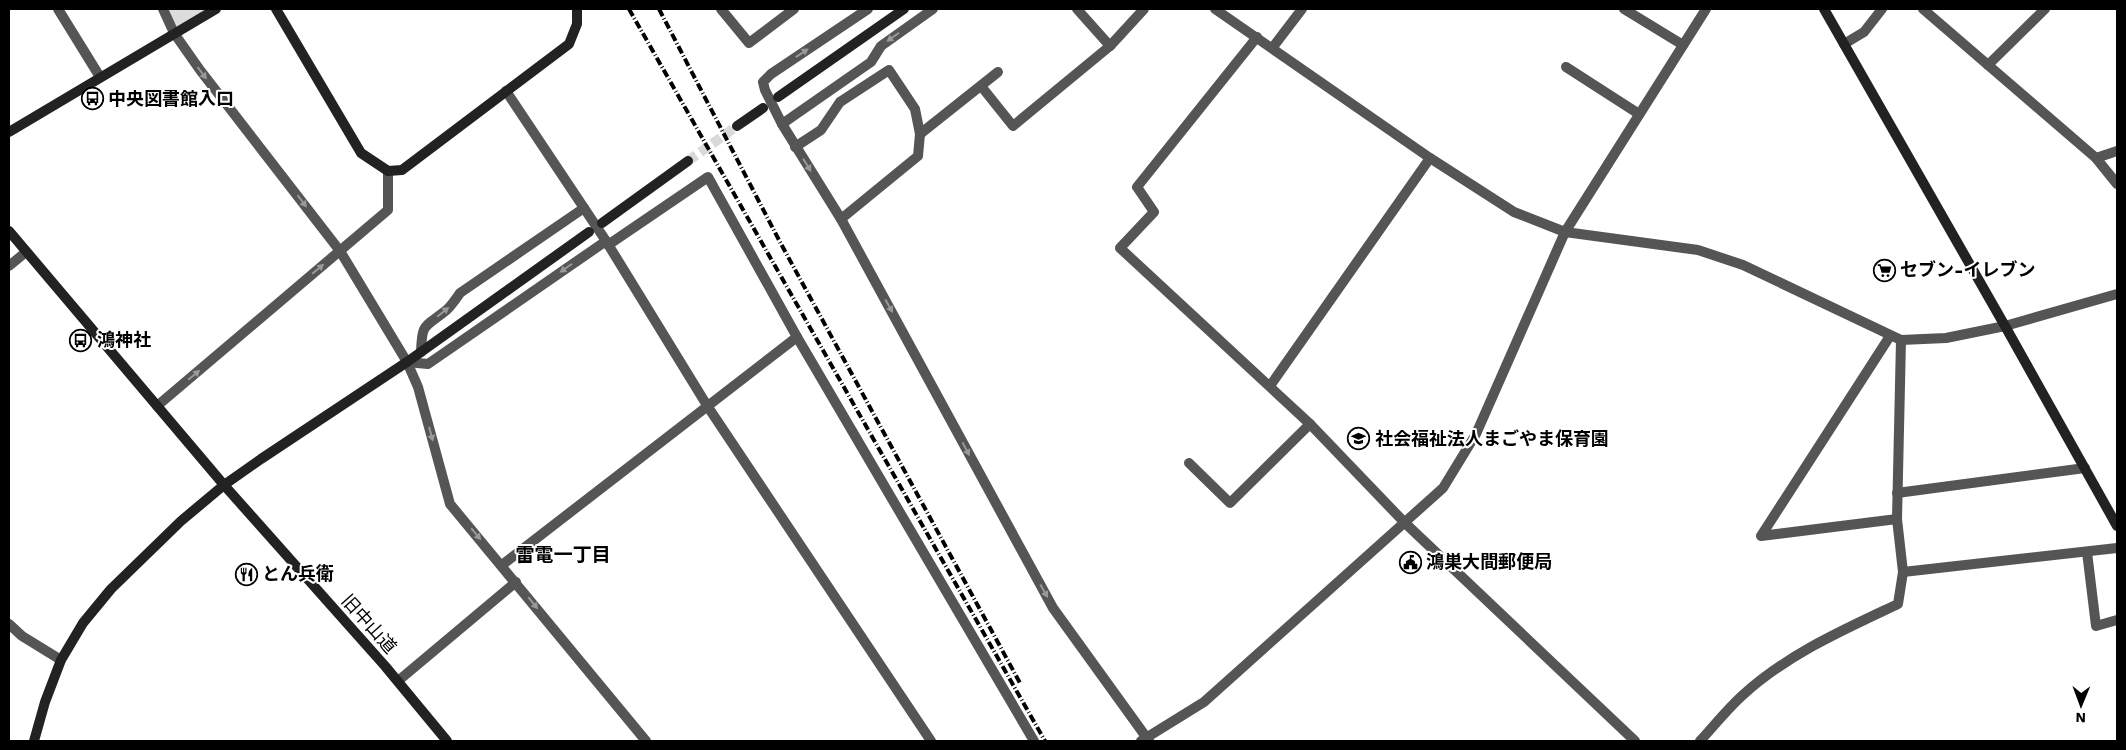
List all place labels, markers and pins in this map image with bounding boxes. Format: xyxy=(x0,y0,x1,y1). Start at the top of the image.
bus stop icon: 中央図書館入口 xyxy=(80,87,104,111)
place label: 中央図書館入口 xyxy=(108,88,234,109)
supermarket icon: セブン-イレブン xyxy=(1872,258,1896,282)
place label: セブン-イレブン xyxy=(1900,259,2036,280)
bus stop icon: 鴻神社 xyxy=(69,328,93,352)
place label: 鴻神社 xyxy=(97,329,151,350)
school or university icon: 社会福祉法人まごやま保育園 xyxy=(1347,427,1371,451)
place label: 社会福祉法人まごやま保育園 xyxy=(1375,428,1609,449)
public building icon: 鴻巣大間郵便局 xyxy=(1398,550,1422,574)
place label: 鴻巣大間郵便局 xyxy=(1426,551,1552,572)
restaurant icon: とん兵衛 xyxy=(234,562,258,586)
place label: とん兵衛 xyxy=(262,563,334,584)

